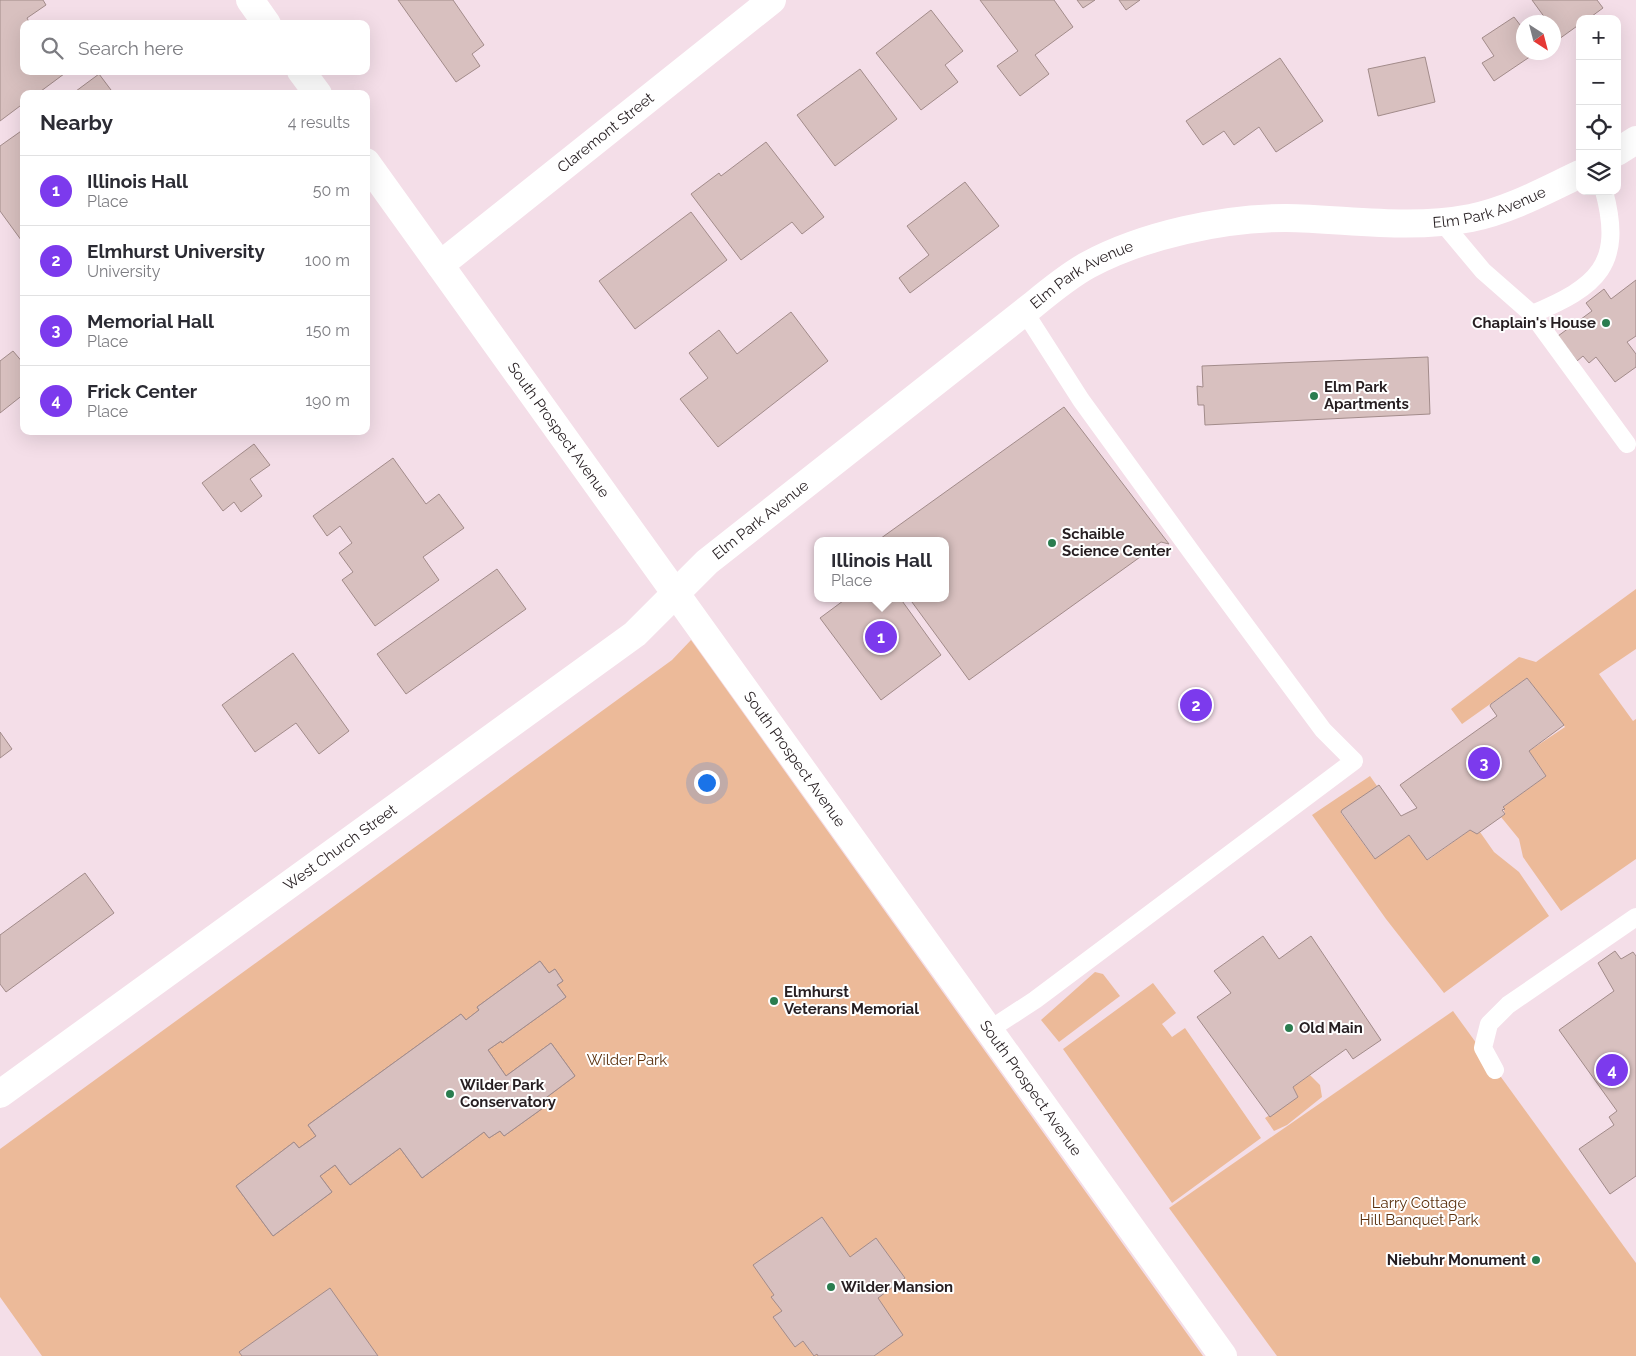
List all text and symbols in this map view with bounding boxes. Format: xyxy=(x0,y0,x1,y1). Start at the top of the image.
north arrow xyxy=(1516,15,1561,60)
map controls xyxy=(1576,15,1621,195)
button: + xyxy=(1576,15,1621,60)
search box xyxy=(20,20,370,75)
icon: search xyxy=(38,34,66,62)
text: Search here xyxy=(78,37,184,59)
button: − xyxy=(1576,60,1621,105)
street label: Claremont Street xyxy=(554,89,658,177)
button: locate xyxy=(1576,105,1621,150)
text: Nearby xyxy=(40,110,113,135)
text: 4 results xyxy=(288,113,350,132)
button: layers xyxy=(1576,150,1621,195)
text: Illinois Hall xyxy=(87,170,188,192)
text: 1 xyxy=(52,181,60,200)
text: 50 m xyxy=(313,181,350,200)
street label: Elm Park Avenue xyxy=(1432,183,1549,232)
text: Place xyxy=(87,192,128,211)
street label: Elm Park Avenue xyxy=(1027,237,1136,313)
text: Elmhurst University xyxy=(87,240,265,262)
text: 2 xyxy=(51,251,61,270)
text: 100 m xyxy=(305,251,350,270)
text: University xyxy=(87,262,160,281)
text: Memorial Hall xyxy=(87,310,214,332)
place label: Chaplain's House xyxy=(1472,314,1596,332)
marker: Chaplain's House xyxy=(1600,317,1612,329)
text: 3 xyxy=(52,321,60,340)
text: 150 m xyxy=(306,321,350,340)
text: Place xyxy=(87,332,128,351)
street label: South Prospect Avenue xyxy=(504,359,613,502)
place label: Elm Park Apartments xyxy=(1324,378,1409,413)
text: Frick Center xyxy=(87,380,197,402)
marker: Elm Park Apartments xyxy=(1308,390,1320,402)
text: 4 xyxy=(51,391,61,410)
text: 190 m xyxy=(305,391,350,410)
text: Place xyxy=(87,402,128,421)
street label: Elm Park Avenue xyxy=(709,476,812,563)
place label: Schaible Science Center xyxy=(1062,525,1171,560)
popup xyxy=(814,537,949,602)
marker: Schaible Science Center xyxy=(1046,537,1058,549)
text: Illinois Hall xyxy=(831,549,932,571)
text: Place xyxy=(831,571,872,590)
pin: 1 xyxy=(865,618,897,656)
pin: 2 xyxy=(1180,686,1212,724)
street label: South Prospect Avenue xyxy=(740,688,849,831)
pin: 3 xyxy=(1468,744,1500,782)
your location xyxy=(694,770,720,796)
street label: West Church Street xyxy=(280,801,400,895)
place label: Elmhurst Veterans Memorial xyxy=(784,983,919,1018)
marker: Elmhurst Veterans Memorial xyxy=(768,995,780,1007)
street label: South Prospect Avenue xyxy=(976,1017,1086,1160)
place label: Old Main xyxy=(1299,1019,1363,1037)
marker: Old Main xyxy=(1283,1022,1295,1034)
park label: Wilder Park xyxy=(587,1051,667,1069)
pin: 4 xyxy=(1596,1051,1628,1089)
place label: Wilder Park Conservatory xyxy=(460,1076,557,1111)
marker: Wilder Park Conservatory xyxy=(444,1088,456,1100)
park label: Larry Cottage Hill Banquet Park xyxy=(1359,1194,1479,1229)
place label: Niebuhr Monument xyxy=(1387,1251,1526,1269)
marker: Niebuhr Monument xyxy=(1530,1254,1542,1266)
place label: Wilder Mansion xyxy=(841,1278,953,1296)
marker: Wilder Mansion xyxy=(825,1281,837,1293)

